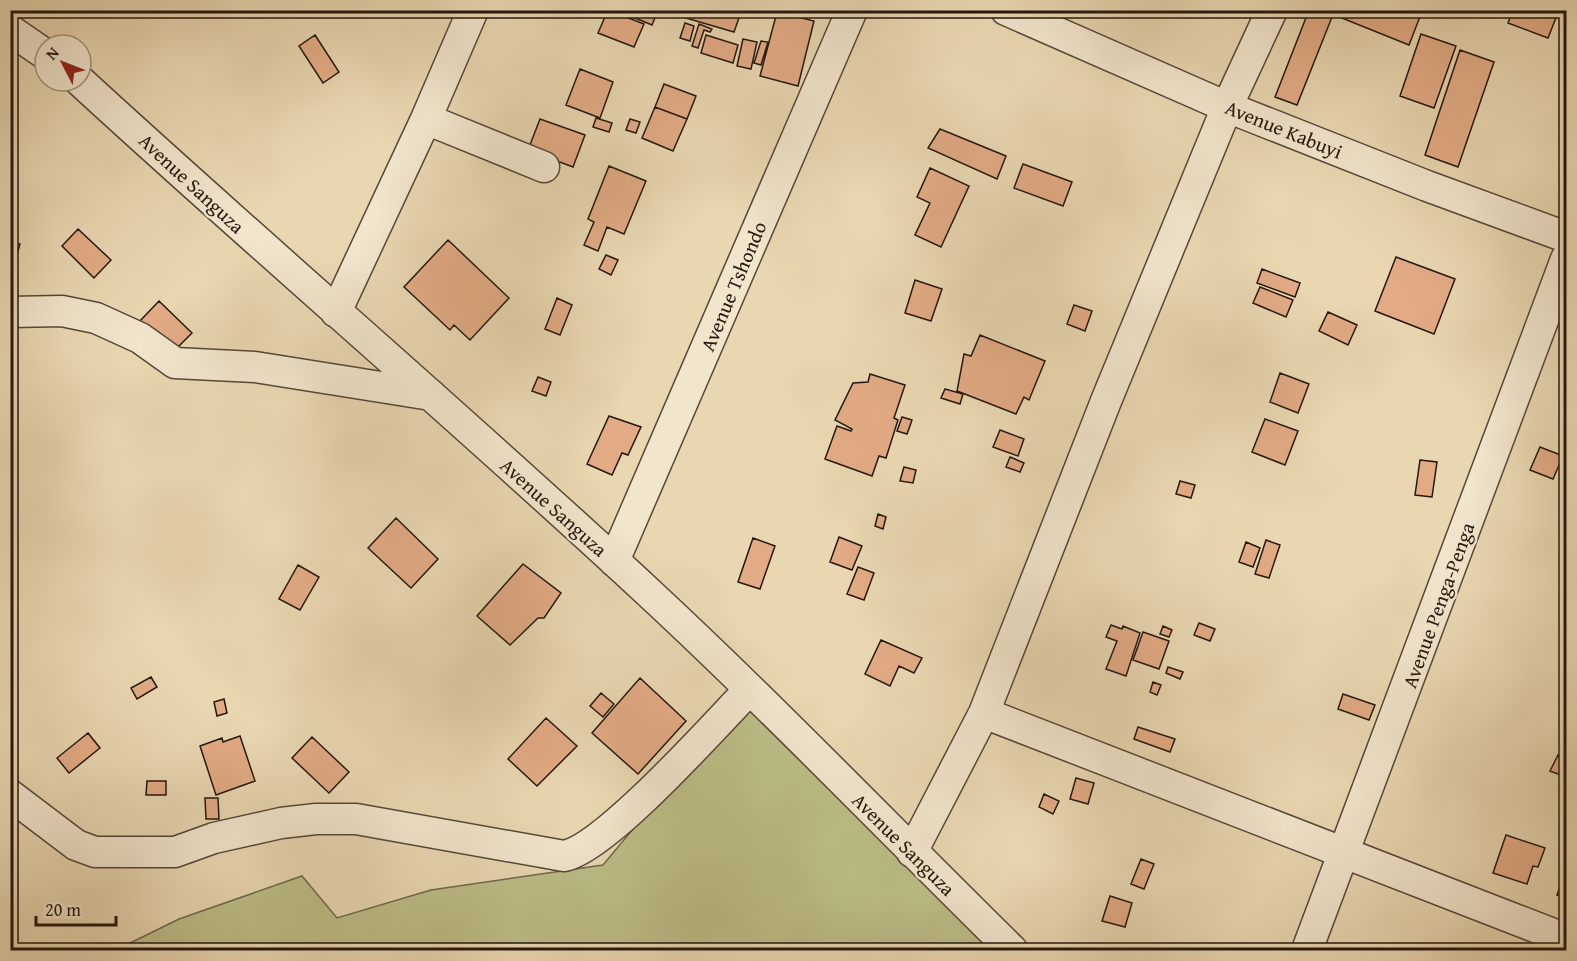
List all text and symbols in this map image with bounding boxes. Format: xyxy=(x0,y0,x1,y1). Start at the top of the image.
north arrow xyxy=(33,33,93,93)
text: N xyxy=(39,41,65,65)
street label: Avenue Kabuyi xyxy=(1221,92,1347,166)
street label: Avenue Sanguza xyxy=(133,126,252,240)
street label: Avenue Tshondo xyxy=(693,217,773,355)
street label: Avenue Sanguza xyxy=(494,451,614,563)
street label: Avenue Penga-Penga xyxy=(1395,518,1482,692)
street label: Avenue Sanguza xyxy=(846,786,962,902)
scale bar xyxy=(36,889,116,927)
text: 20 m xyxy=(45,896,81,923)

